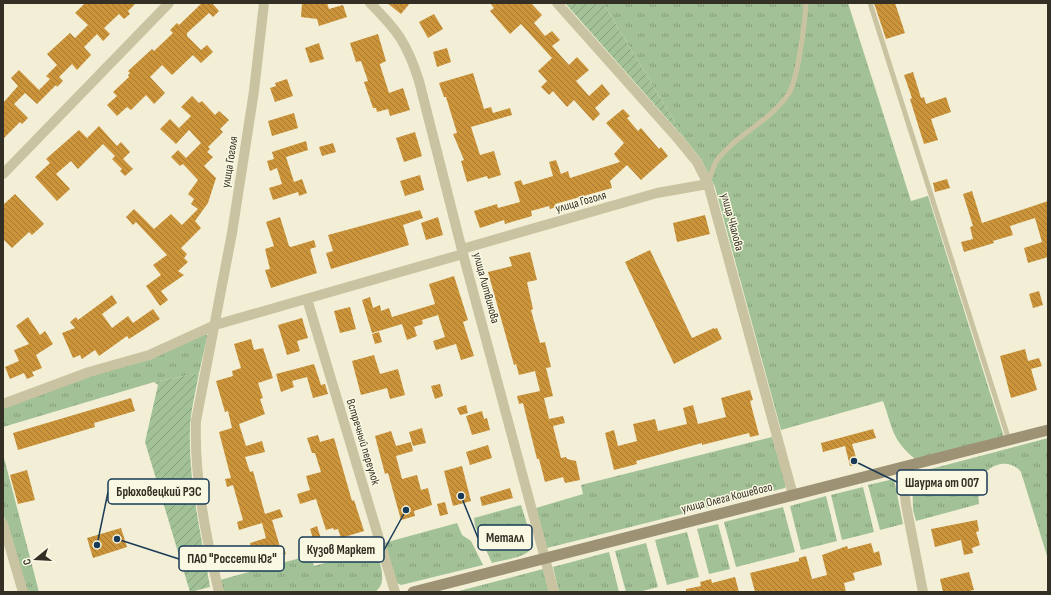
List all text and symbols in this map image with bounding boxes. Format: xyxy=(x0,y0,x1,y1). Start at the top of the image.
street label: улица Гоголя xyxy=(219,135,242,189)
street label: улица Гоголя xyxy=(554,188,608,216)
street label: улица Чкалова xyxy=(717,192,747,253)
street label: улица Литвинова xyxy=(469,251,503,325)
street label: Встречный переулок xyxy=(343,397,383,487)
callout: Шаурма от 007 xyxy=(897,470,987,495)
text: Шаурма от 007 xyxy=(905,475,979,491)
callout: Брюховецкий РЭС xyxy=(108,479,209,504)
street label: улица Олега Кошевого xyxy=(680,479,774,517)
text: Брюховецкий РЭС xyxy=(116,484,202,500)
callout: Металл xyxy=(478,525,532,550)
text: Металл xyxy=(486,530,525,546)
callout: Кузов Маркет xyxy=(299,537,384,562)
north arrow xyxy=(16,539,56,579)
text: Кузов Маркет xyxy=(307,542,376,558)
callout: ПАО "Россети Юг" xyxy=(179,546,284,571)
text: ПАО "Россети Юг" xyxy=(187,551,277,567)
text: С xyxy=(20,557,34,567)

